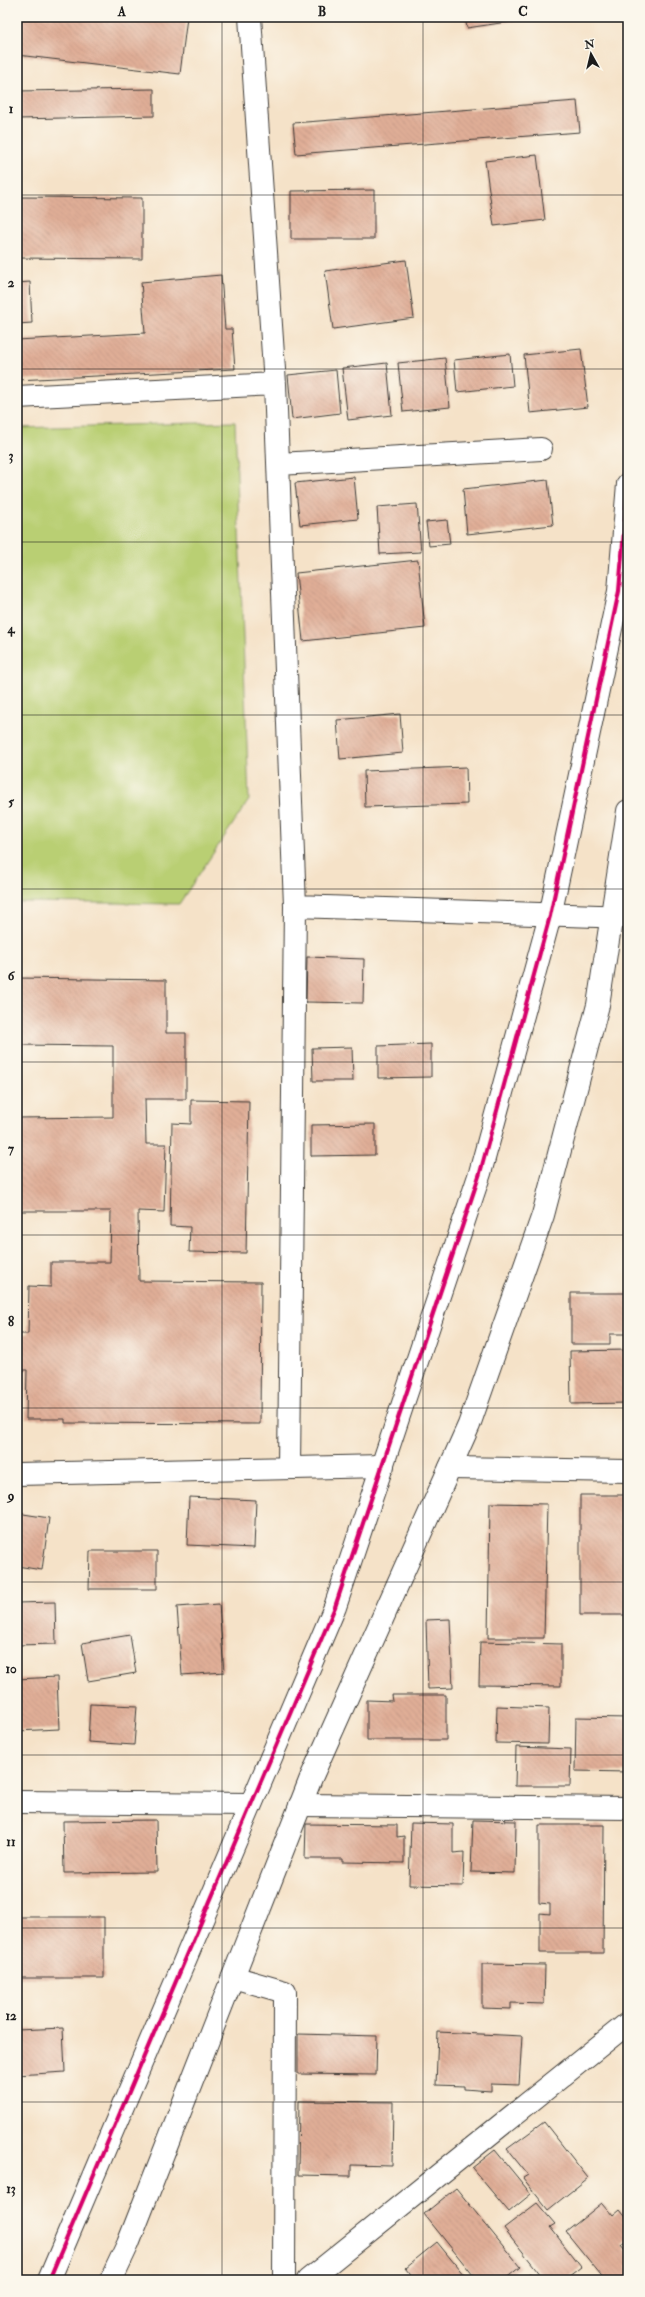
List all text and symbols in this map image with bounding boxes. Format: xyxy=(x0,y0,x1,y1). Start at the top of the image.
text: A xyxy=(117,4,127,20)
text: B xyxy=(318,4,326,20)
text: C xyxy=(518,4,528,20)
north arrow xyxy=(571,34,611,74)
text: N xyxy=(583,37,597,52)
text: 1 xyxy=(9,101,14,117)
text: 2 xyxy=(8,275,15,291)
text: 3 xyxy=(9,448,14,464)
text: 4 xyxy=(6,621,15,637)
text: 5 xyxy=(8,794,14,810)
text: 6 xyxy=(8,968,16,984)
text: 7 xyxy=(8,1141,15,1157)
text: 8 xyxy=(8,1314,14,1330)
text: 9 xyxy=(6,1488,15,1504)
text: 10 xyxy=(5,1661,17,1677)
text: 11 xyxy=(6,1834,16,1850)
text: 12 xyxy=(5,2008,17,2024)
text: 13 xyxy=(6,2181,16,2197)

